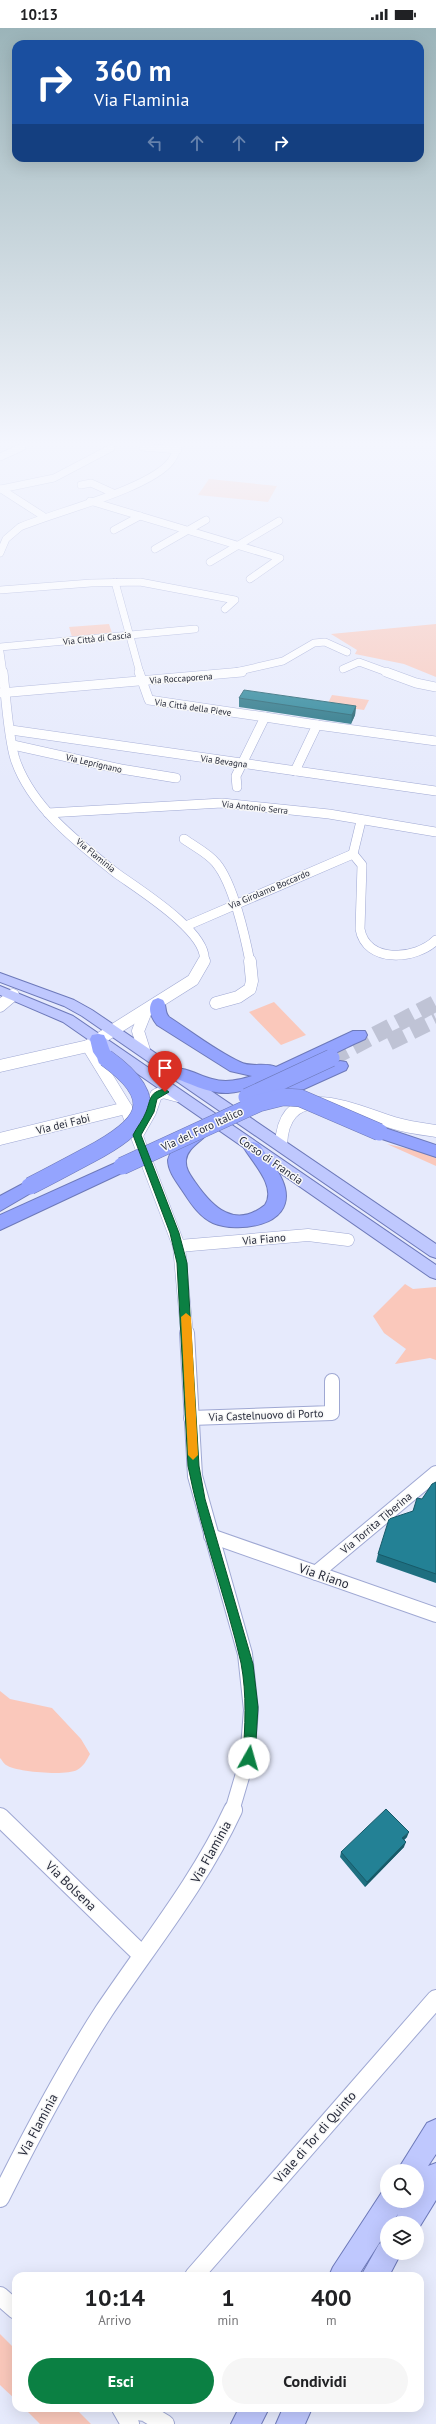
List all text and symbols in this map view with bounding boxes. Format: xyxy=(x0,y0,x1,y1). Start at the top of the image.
text: 10:13 xyxy=(20,5,58,24)
text: 360 m xyxy=(94,52,171,89)
icon: right xyxy=(28,56,80,108)
text: Via Flaminia xyxy=(94,88,189,111)
icon: left xyxy=(144,132,166,154)
icon: ahead xyxy=(186,132,208,154)
icon: ahead xyxy=(228,132,250,154)
icon: right xyxy=(270,132,292,154)
street label: Via Città di Cascia xyxy=(61,629,132,647)
street label: Via Roccaporena xyxy=(148,670,213,686)
street label: Via Città della Pieve xyxy=(153,696,232,718)
street label: Via Leprignano xyxy=(64,751,123,775)
street label: Via Bevagna xyxy=(199,752,248,770)
street label: Via Antonio Serra xyxy=(220,798,289,816)
street label: Via Flaminia xyxy=(73,835,118,874)
street label: Via Girolamo Boccardo xyxy=(226,867,311,911)
pin xyxy=(148,1051,182,1092)
icon: arrive xyxy=(154,1057,176,1079)
street label: Via del Foro Italico xyxy=(158,1104,245,1154)
street label: Via dei Fabi xyxy=(34,1111,91,1138)
street label: Corso di Francia xyxy=(236,1133,306,1187)
street label: Via Fiano xyxy=(241,1230,286,1248)
street label: Via Castelnuovo di Porto xyxy=(207,1406,324,1424)
street label: Via Torrita Tiberina xyxy=(337,1489,415,1558)
street label: Via Riano xyxy=(295,1559,352,1593)
position arrow xyxy=(228,1737,270,1779)
street label: Via Flaminia xyxy=(186,1818,235,1887)
street label: Via Bolsena xyxy=(41,1857,100,1915)
street label: Viale di Tor di Quinto xyxy=(270,2087,360,2187)
street label: Via Flaminia xyxy=(14,2091,62,2160)
map controls xyxy=(380,2164,424,2260)
button: search xyxy=(380,2164,424,2208)
button: layers xyxy=(380,2216,424,2260)
text: 10:14 xyxy=(84,2282,145,2313)
text: 1 xyxy=(221,2282,235,2313)
text: 400 xyxy=(311,2282,352,2313)
text: Arrivo xyxy=(98,2312,131,2329)
text: min xyxy=(217,2312,239,2329)
text: m xyxy=(326,2312,337,2329)
button: Esci xyxy=(28,2358,214,2404)
button: Condividi xyxy=(222,2358,408,2404)

